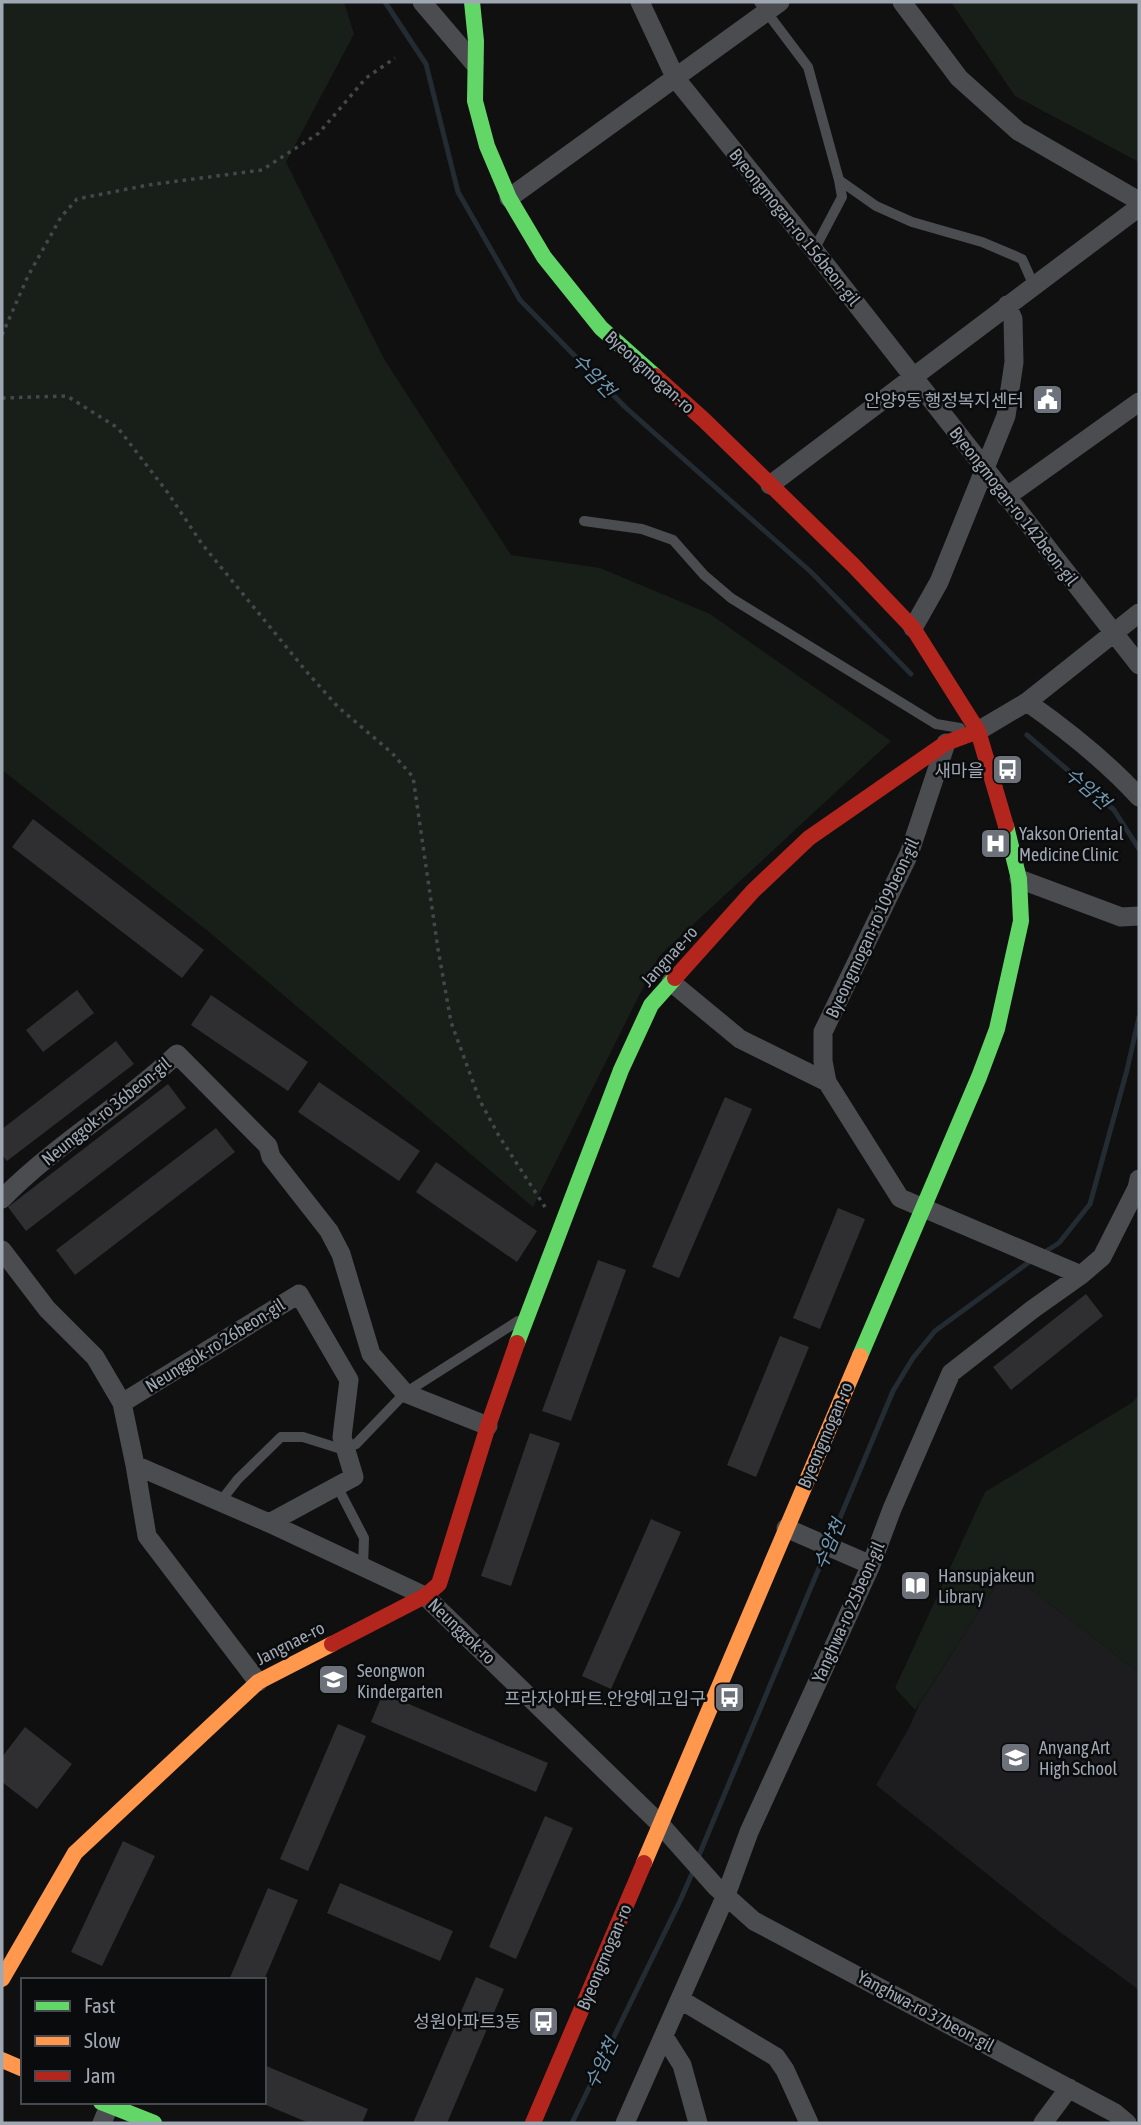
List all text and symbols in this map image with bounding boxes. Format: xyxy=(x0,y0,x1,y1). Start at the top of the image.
street label: Byeongmogan-ro 156beon-gil xyxy=(725,144,865,310)
street label: Byeongmogan-ro xyxy=(601,326,699,418)
water label: 수암천 xyxy=(568,348,621,403)
public building icon: 안양9동 행정복지센터 xyxy=(1030,383,1064,417)
place label: 안양9동 행정복지센터 xyxy=(864,390,1024,411)
street label: Byeongmogan-ro 142beon-gil xyxy=(945,422,1083,590)
bus stop icon: 새마을 xyxy=(990,753,1024,787)
place label: 새마을 xyxy=(934,760,984,781)
water label: 수암천 xyxy=(1061,762,1116,814)
place label: Yakson Oriental Medicine Clinic xyxy=(1019,823,1124,865)
hospital icon: Yakson Oriental Medicine Clinic xyxy=(979,826,1013,860)
street label: Byeongmogan-ro 109beon-gil xyxy=(821,835,923,1021)
street label: Jangnae-ro xyxy=(636,921,702,991)
street label: Neunggok-ro 36beon-gil xyxy=(37,1052,175,1169)
street label: Neunggok-ro 26beon-gil xyxy=(142,1294,289,1396)
street label: Byeongmogan-ro xyxy=(793,1379,857,1491)
water label: 수암천 xyxy=(809,1514,850,1572)
street label: Yanghwa-ro 25beon-gil xyxy=(807,1538,889,1686)
place label: Hansupjakeun Library xyxy=(938,1565,1035,1607)
library icon: Hansupjakeun Library xyxy=(898,1568,932,1602)
street label: Neunggok-ro xyxy=(424,1594,500,1668)
street label: Jangnae-ro xyxy=(252,1617,328,1669)
place label: Seongwon Kindergarten xyxy=(357,1660,443,1702)
school or university icon: Seongwon Kindergarten xyxy=(317,1663,351,1697)
bus stop icon: 프라자아파트.안양예고입구 xyxy=(712,1681,746,1715)
place label: 프라자아파트.안양예고입구 xyxy=(504,1688,706,1709)
place label: Anyang Art High School xyxy=(1039,1737,1117,1779)
school or university icon: Anyang Art High School xyxy=(999,1740,1033,1774)
street label: Byeongmogan-ro xyxy=(572,1901,636,2013)
street label: Yanghwa-ro 37beon-gil xyxy=(854,1966,998,2056)
legend xyxy=(21,1978,266,2104)
text: Fast xyxy=(84,1993,115,2017)
bus stop icon: 성원아파트3동 xyxy=(527,2004,561,2038)
place label: 성원아파트3동 xyxy=(413,2011,521,2032)
text: Slow xyxy=(84,2028,121,2052)
water label: 수암천 xyxy=(580,2033,623,2091)
text: Jam xyxy=(84,2063,116,2087)

